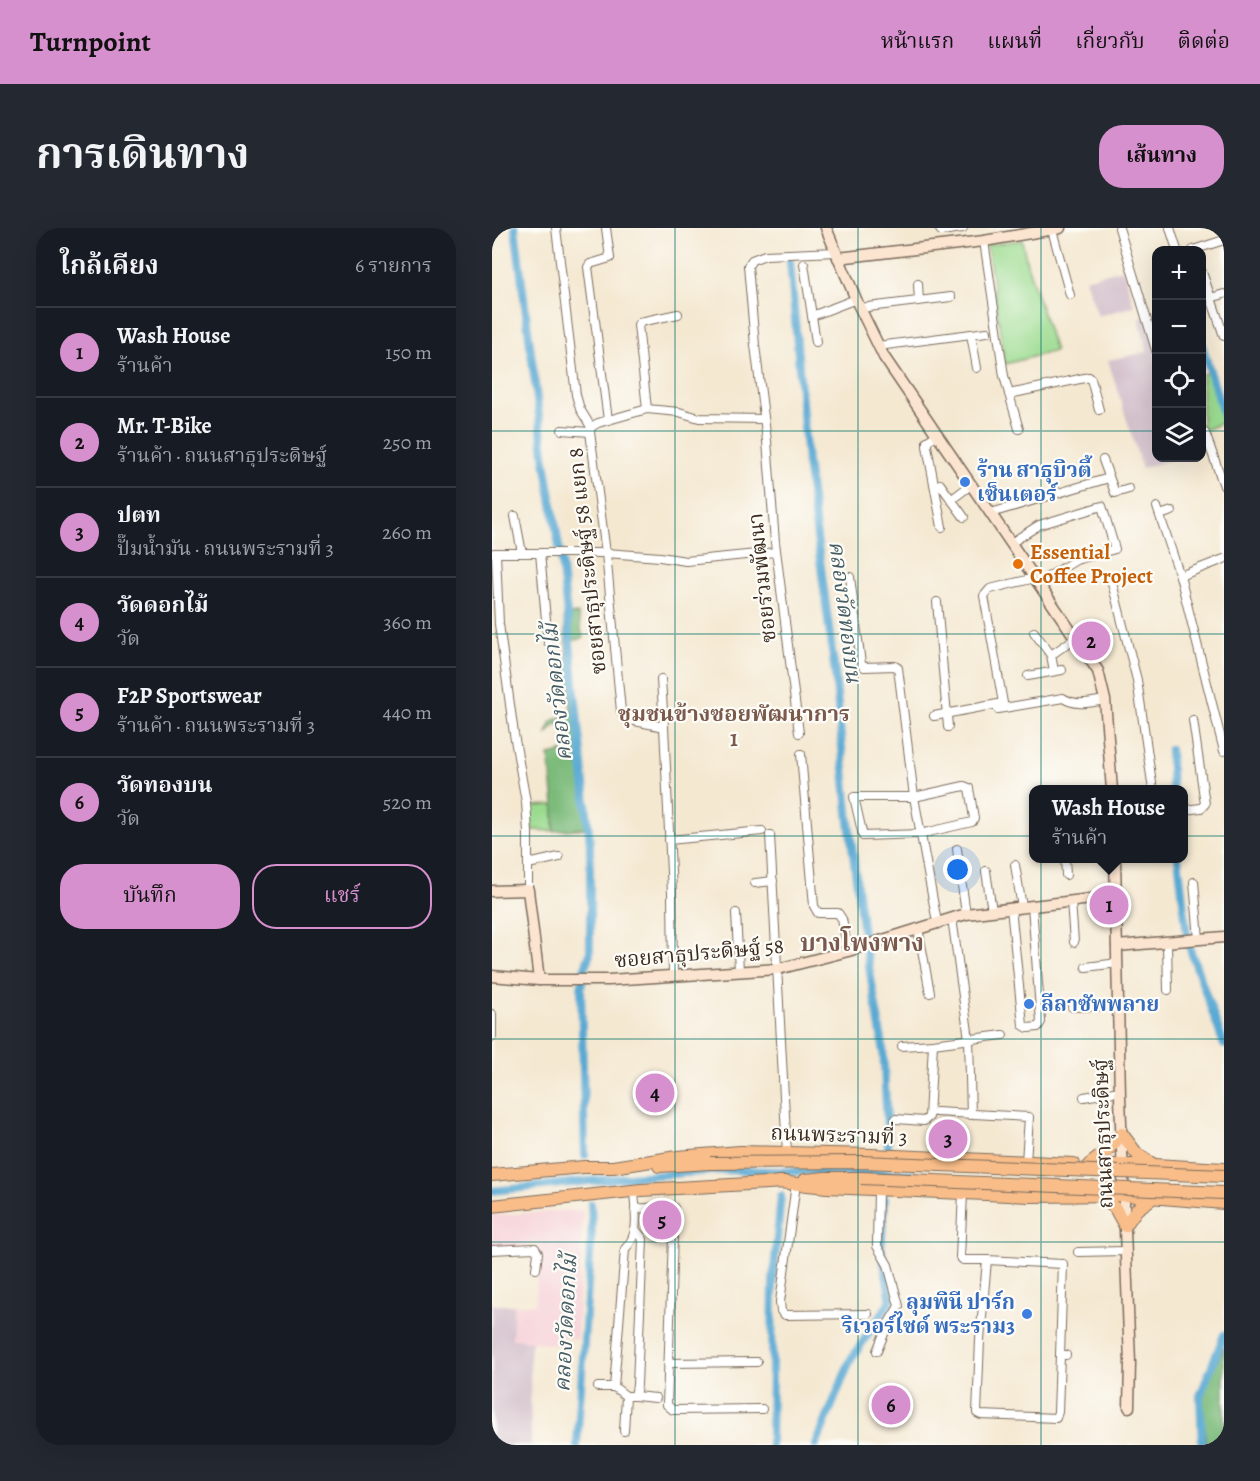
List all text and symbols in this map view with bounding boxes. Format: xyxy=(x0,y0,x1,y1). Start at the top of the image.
text: Turnpoint xyxy=(30,23,151,61)
text: หน้าแรก xyxy=(881,27,954,55)
text: แผนที่ xyxy=(987,27,1042,55)
text: เกี่ยวกับ xyxy=(1075,27,1145,55)
text: ติดต่อ xyxy=(1178,27,1230,55)
text: การเดินทาง xyxy=(36,125,249,182)
button: เส้นทาง xyxy=(1099,125,1224,188)
map controls xyxy=(1152,246,1206,462)
button: + xyxy=(1152,246,1206,300)
text: ใกล้เคียง xyxy=(60,248,159,283)
text: 6 รายการ xyxy=(355,252,432,279)
button: − xyxy=(1152,300,1206,354)
text: Wash House xyxy=(117,321,230,351)
text: 1 xyxy=(76,339,83,366)
text: 150 m xyxy=(385,339,432,366)
text: ร้านค้า xyxy=(117,352,172,379)
button: locate xyxy=(1152,354,1206,408)
button: layers xyxy=(1152,408,1206,462)
text: Mr. T-Bike xyxy=(117,411,212,441)
text: 2 xyxy=(75,429,84,456)
text: 250 m xyxy=(383,429,432,456)
text: ร้านค้า · ถนนสาธุประดิษฐ์ xyxy=(117,442,327,469)
street label: ซอยสาธุประดิษฐ์ 58 แยก 8 xyxy=(561,446,613,676)
place label: ร้าน สาธุบิวตี้ เซ็นเตอร์ xyxy=(977,454,1093,508)
marker: ร้าน สาธุบิวตี้ เซ็นเตอร์ xyxy=(958,475,972,489)
text: ปตท xyxy=(117,500,161,530)
street label: ซอยร่วมพัฒนา xyxy=(741,512,783,644)
text: 3 xyxy=(75,519,84,546)
text: 260 m xyxy=(382,519,432,546)
text: ปั๊มน้ำมัน · ถนนพระรามที่ 3 xyxy=(117,535,334,562)
place label: Essential Coffee Project xyxy=(1030,538,1153,590)
water label: คลองวัดทองบน xyxy=(821,539,869,685)
marker: Essential Coffee Project xyxy=(1011,557,1025,571)
text: วัดดอกไม้ xyxy=(117,590,208,620)
text: 4 xyxy=(75,609,84,636)
text: 360 m xyxy=(383,609,432,636)
water label: คลองวัดดอกไม้ xyxy=(533,618,579,763)
pin: 2 xyxy=(1072,618,1110,664)
text: วัด xyxy=(117,625,140,652)
text: F2P Sportswear xyxy=(117,681,262,711)
text: 5 xyxy=(75,699,84,726)
text: 440 m xyxy=(383,699,432,726)
district label: ชุมชนข้างซอยพัฒนาการ 1 xyxy=(618,699,850,754)
text: ร้านค้า · ถนนพระรามที่ 3 xyxy=(117,712,315,739)
text: วัดทองบน xyxy=(117,770,212,800)
popup xyxy=(1029,785,1188,863)
text: 6 xyxy=(75,789,84,816)
text: 520 m xyxy=(383,789,432,816)
text: Wash House xyxy=(1052,793,1165,823)
text: วัด xyxy=(117,805,140,832)
text: ร้านค้า xyxy=(1052,824,1107,851)
your location xyxy=(943,855,972,884)
button: บันทึก xyxy=(60,864,240,929)
button: แชร์ xyxy=(252,864,432,929)
pin: 1 xyxy=(1090,882,1128,928)
district label: บางโพงพาง xyxy=(800,926,924,959)
street label: ซอยสาธุประดิษฐ์ 58 xyxy=(613,932,785,974)
place label: ลีลาซัพพลาย xyxy=(1041,990,1159,1018)
marker: ลีลาซัพพลาย xyxy=(1022,997,1036,1011)
street label: ถนนสาธุประดิษฐ์ xyxy=(1086,1059,1120,1209)
pin: 4 xyxy=(636,1070,674,1116)
pin: 3 xyxy=(928,1116,968,1162)
street label: ถนนพระรามที่ 3 xyxy=(770,1117,908,1151)
pin: 5 xyxy=(642,1198,682,1242)
water label: คลองวัดดอกไม้ xyxy=(546,1249,585,1393)
place label: ลุมพินี ปาร์ก ริเวอร์ไซด์ พระราม3 xyxy=(841,1288,1015,1340)
marker: ลุมพินี ปาร์ก ริเวอร์ไซด์ พระราม3 xyxy=(1020,1307,1034,1321)
pin: 6 xyxy=(872,1382,910,1428)

